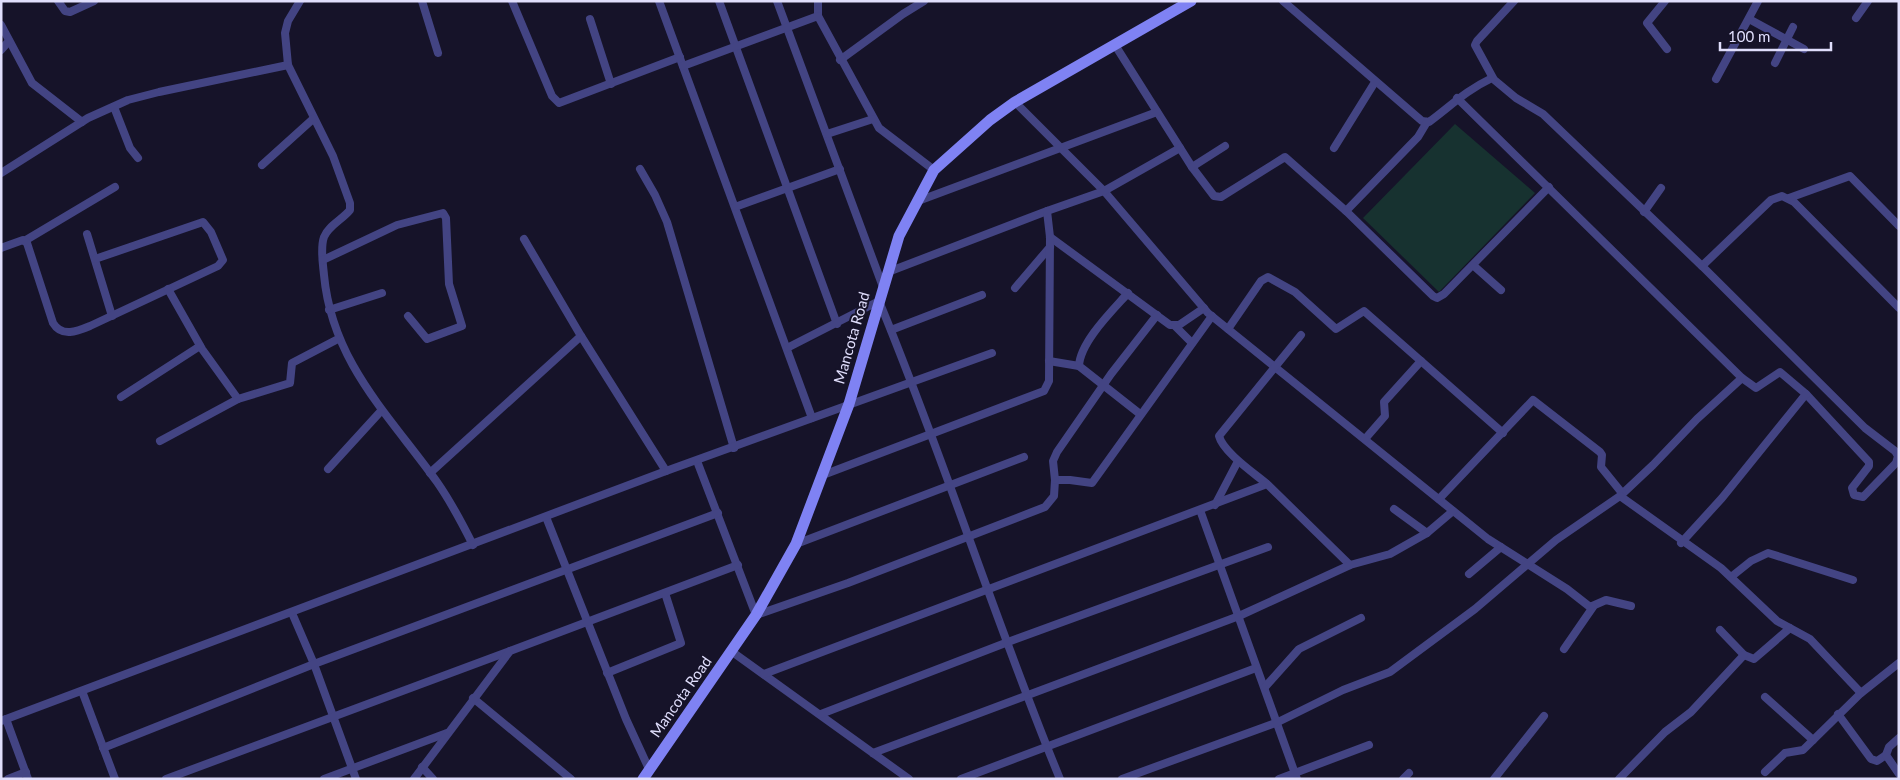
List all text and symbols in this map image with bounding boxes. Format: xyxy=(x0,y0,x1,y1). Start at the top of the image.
scale bar xyxy=(1720,20,1831,52)
text: 100 m xyxy=(1728,27,1770,45)
street label: Mancota Road xyxy=(829,290,873,386)
street label: Mancota Road xyxy=(646,652,715,740)

